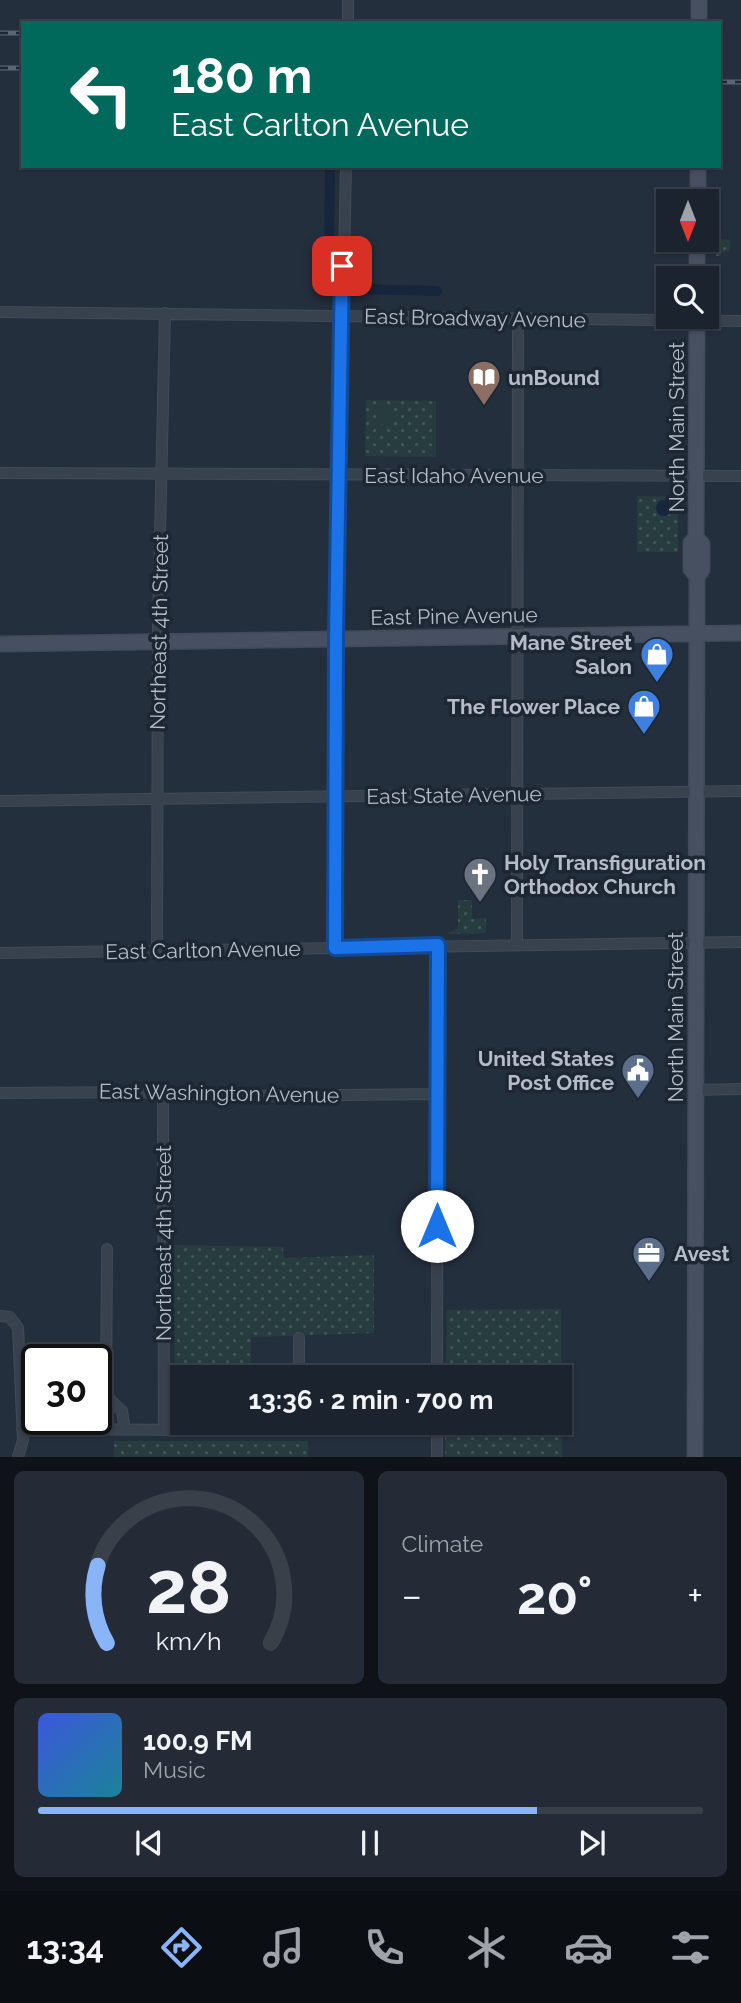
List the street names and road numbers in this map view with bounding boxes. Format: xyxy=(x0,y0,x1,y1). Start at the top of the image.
street label: East Broadway Avenue xyxy=(364,304,586,332)
street label: North Main Street xyxy=(664,342,689,512)
street label: East Idaho Avenue xyxy=(364,463,544,488)
street label: Northeast 4th Street xyxy=(145,534,173,730)
street label: East Pine Avenue xyxy=(370,602,538,630)
street label: East State Avenue xyxy=(366,781,542,809)
street label: North Main Street xyxy=(663,932,688,1102)
street label: East Carlton Avenue xyxy=(105,936,301,964)
street label: East Washington Avenue xyxy=(99,1078,339,1108)
street label: Northeast 4th Street xyxy=(151,1145,176,1341)

